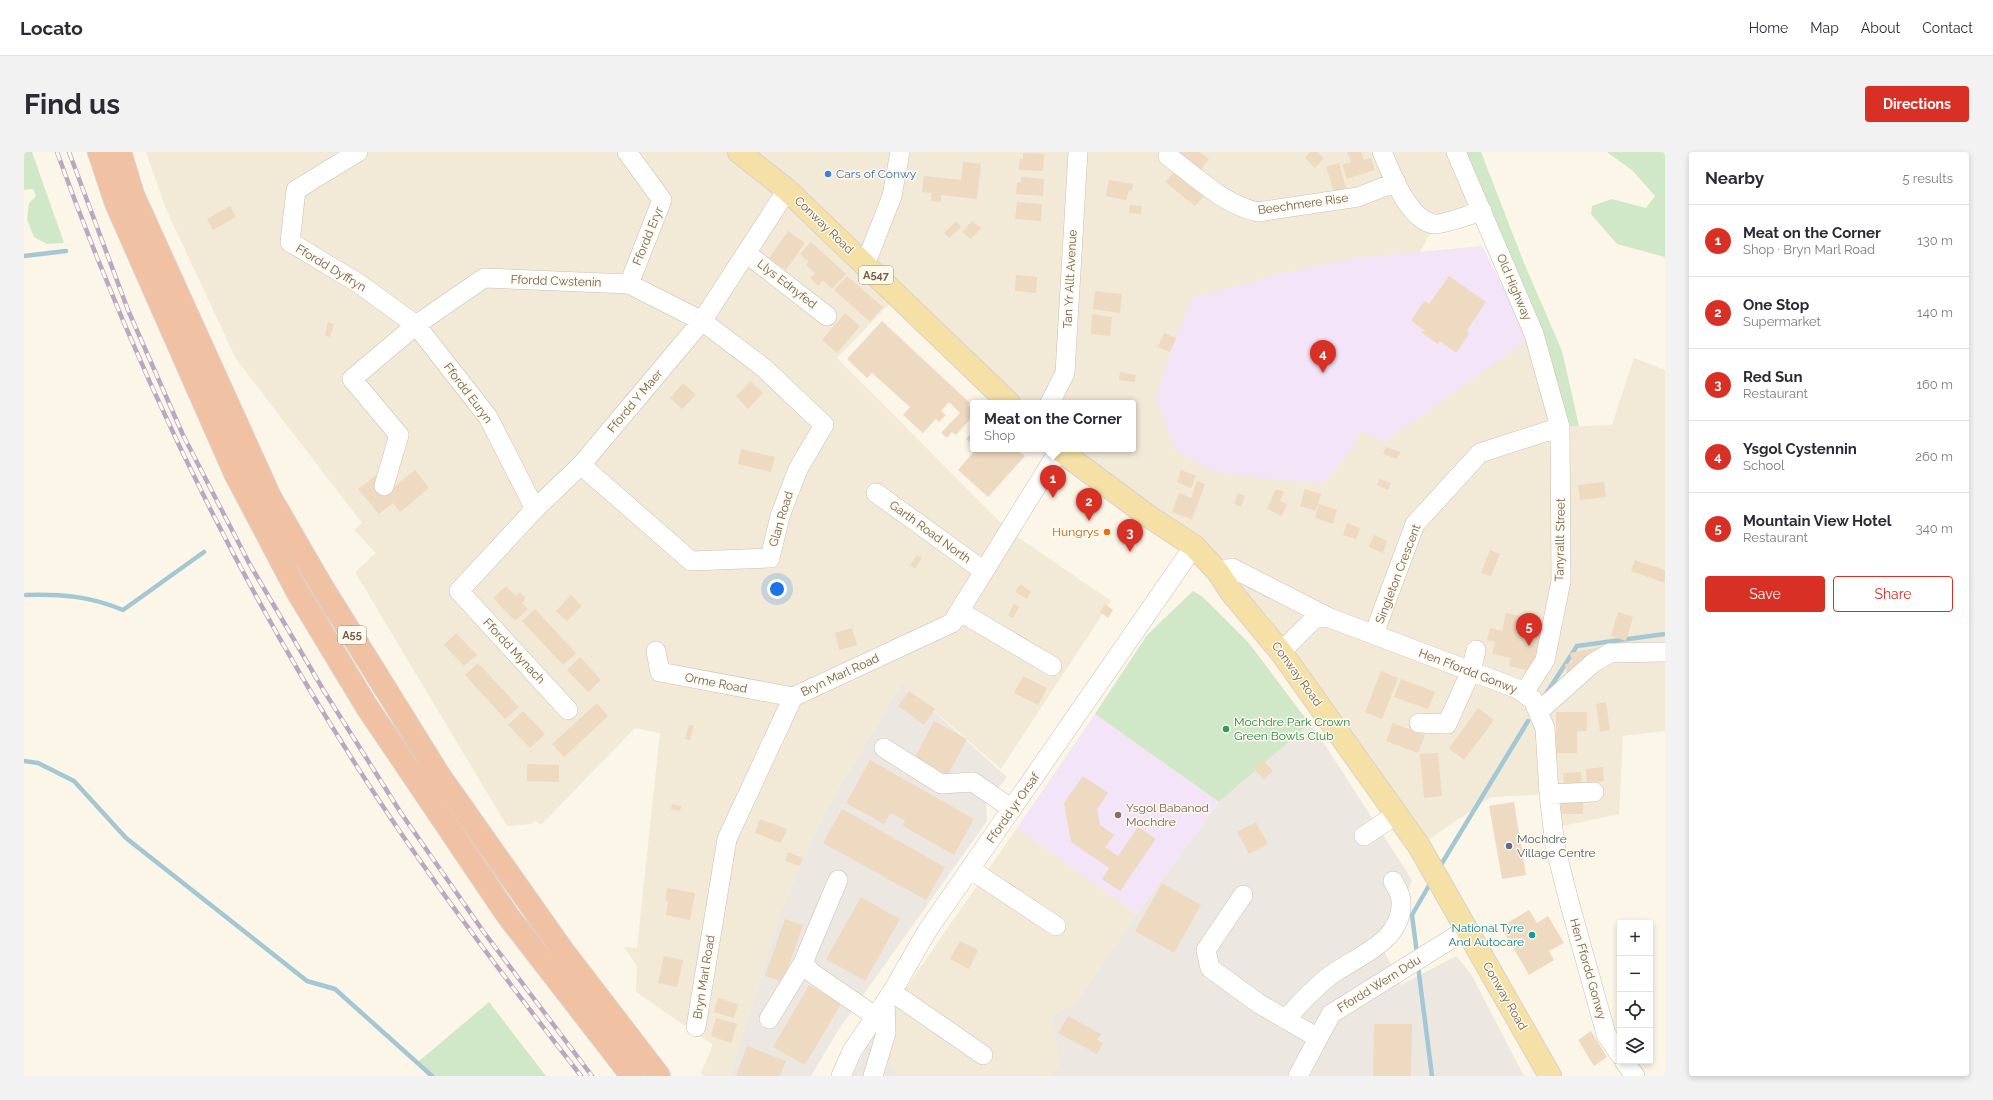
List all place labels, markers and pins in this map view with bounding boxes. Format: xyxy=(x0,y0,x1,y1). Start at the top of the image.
place label: Cars of Conwy xyxy=(836,167,917,181)
marker: Cars of Conwy xyxy=(823,169,833,179)
pin: 4 xyxy=(1310,340,1336,373)
pin: 1 xyxy=(1040,465,1066,498)
pin: 2 xyxy=(1076,488,1102,521)
pin: 3 xyxy=(1117,519,1143,552)
place label: Hungrys xyxy=(1052,525,1099,539)
marker: Hungrys xyxy=(1102,527,1112,537)
pin: 5 xyxy=(1516,613,1542,646)
place label: Mochdre Park Crown Green Bowls Club xyxy=(1234,715,1350,743)
marker: Mochdre Park Crown Green Bowls Club xyxy=(1221,724,1231,734)
place label: Ysgol Babanod Mochdre xyxy=(1126,801,1209,829)
marker: Ysgol Babanod Mochdre xyxy=(1113,810,1123,820)
place label: Mochdre Village Centre xyxy=(1517,832,1596,860)
marker: Mochdre Village Centre xyxy=(1504,841,1514,851)
place label: National Tyre And Autocare xyxy=(1448,921,1524,949)
marker: National Tyre And Autocare xyxy=(1527,930,1537,940)

